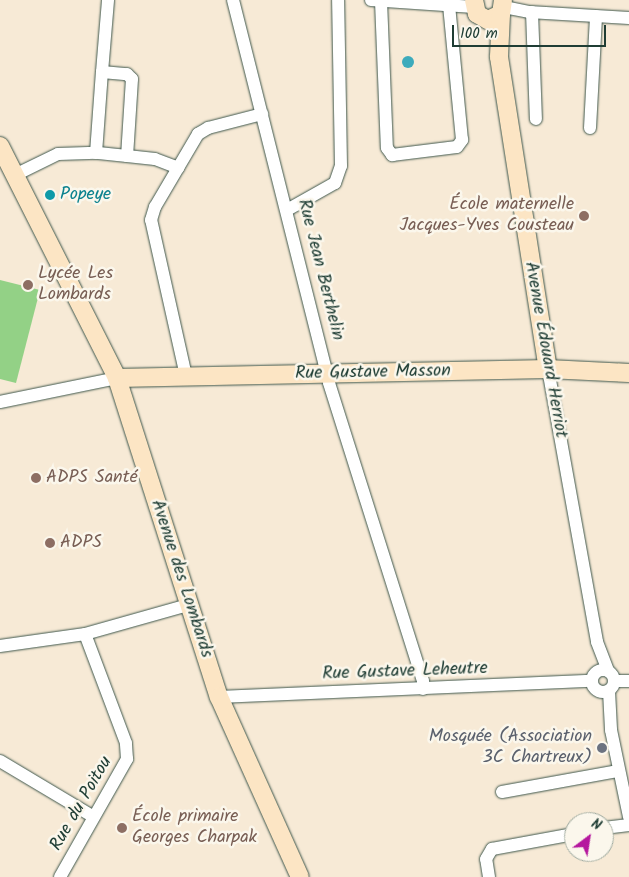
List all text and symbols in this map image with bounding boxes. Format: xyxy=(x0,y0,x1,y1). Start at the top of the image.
scale bar xyxy=(454,15,608,47)
text: 100 m xyxy=(460,22,498,46)
place label: Popeye xyxy=(60,184,111,206)
marker: Popeye xyxy=(44,189,56,201)
place label: École maternelle Jacques-Yves Cousteau xyxy=(400,195,574,238)
street label: Rue Jean Berthelin xyxy=(292,197,348,343)
marker: École maternelle Jacques-Yves Cousteau xyxy=(578,210,590,222)
street label: Avenue Édouard Herriot xyxy=(519,260,571,440)
place label: Lycée Les Lombards xyxy=(38,264,113,306)
marker: Lycée Les Lombards xyxy=(22,279,34,291)
street label: Rue Gustave Masson xyxy=(295,361,451,385)
place label: ADPS Santé xyxy=(46,467,138,489)
marker: ADPS Santé xyxy=(30,472,42,484)
street label: Avenue des Lombards xyxy=(145,497,217,661)
place label: ADPS xyxy=(60,532,102,554)
marker: ADPS xyxy=(44,537,56,549)
street label: Rue Gustave Leheutre xyxy=(322,658,488,686)
place label: Mosquée (Association 3C Chartreux) xyxy=(429,727,592,770)
marker: Mosquée (Association 3C Chartreux) xyxy=(596,742,608,754)
street label: Rue du Poitou xyxy=(46,753,118,855)
place label: École primaire Georges Charpak xyxy=(132,807,257,850)
north arrow xyxy=(564,812,614,862)
text: N xyxy=(587,813,606,837)
marker: École primaire Georges Charpak xyxy=(116,822,128,834)

